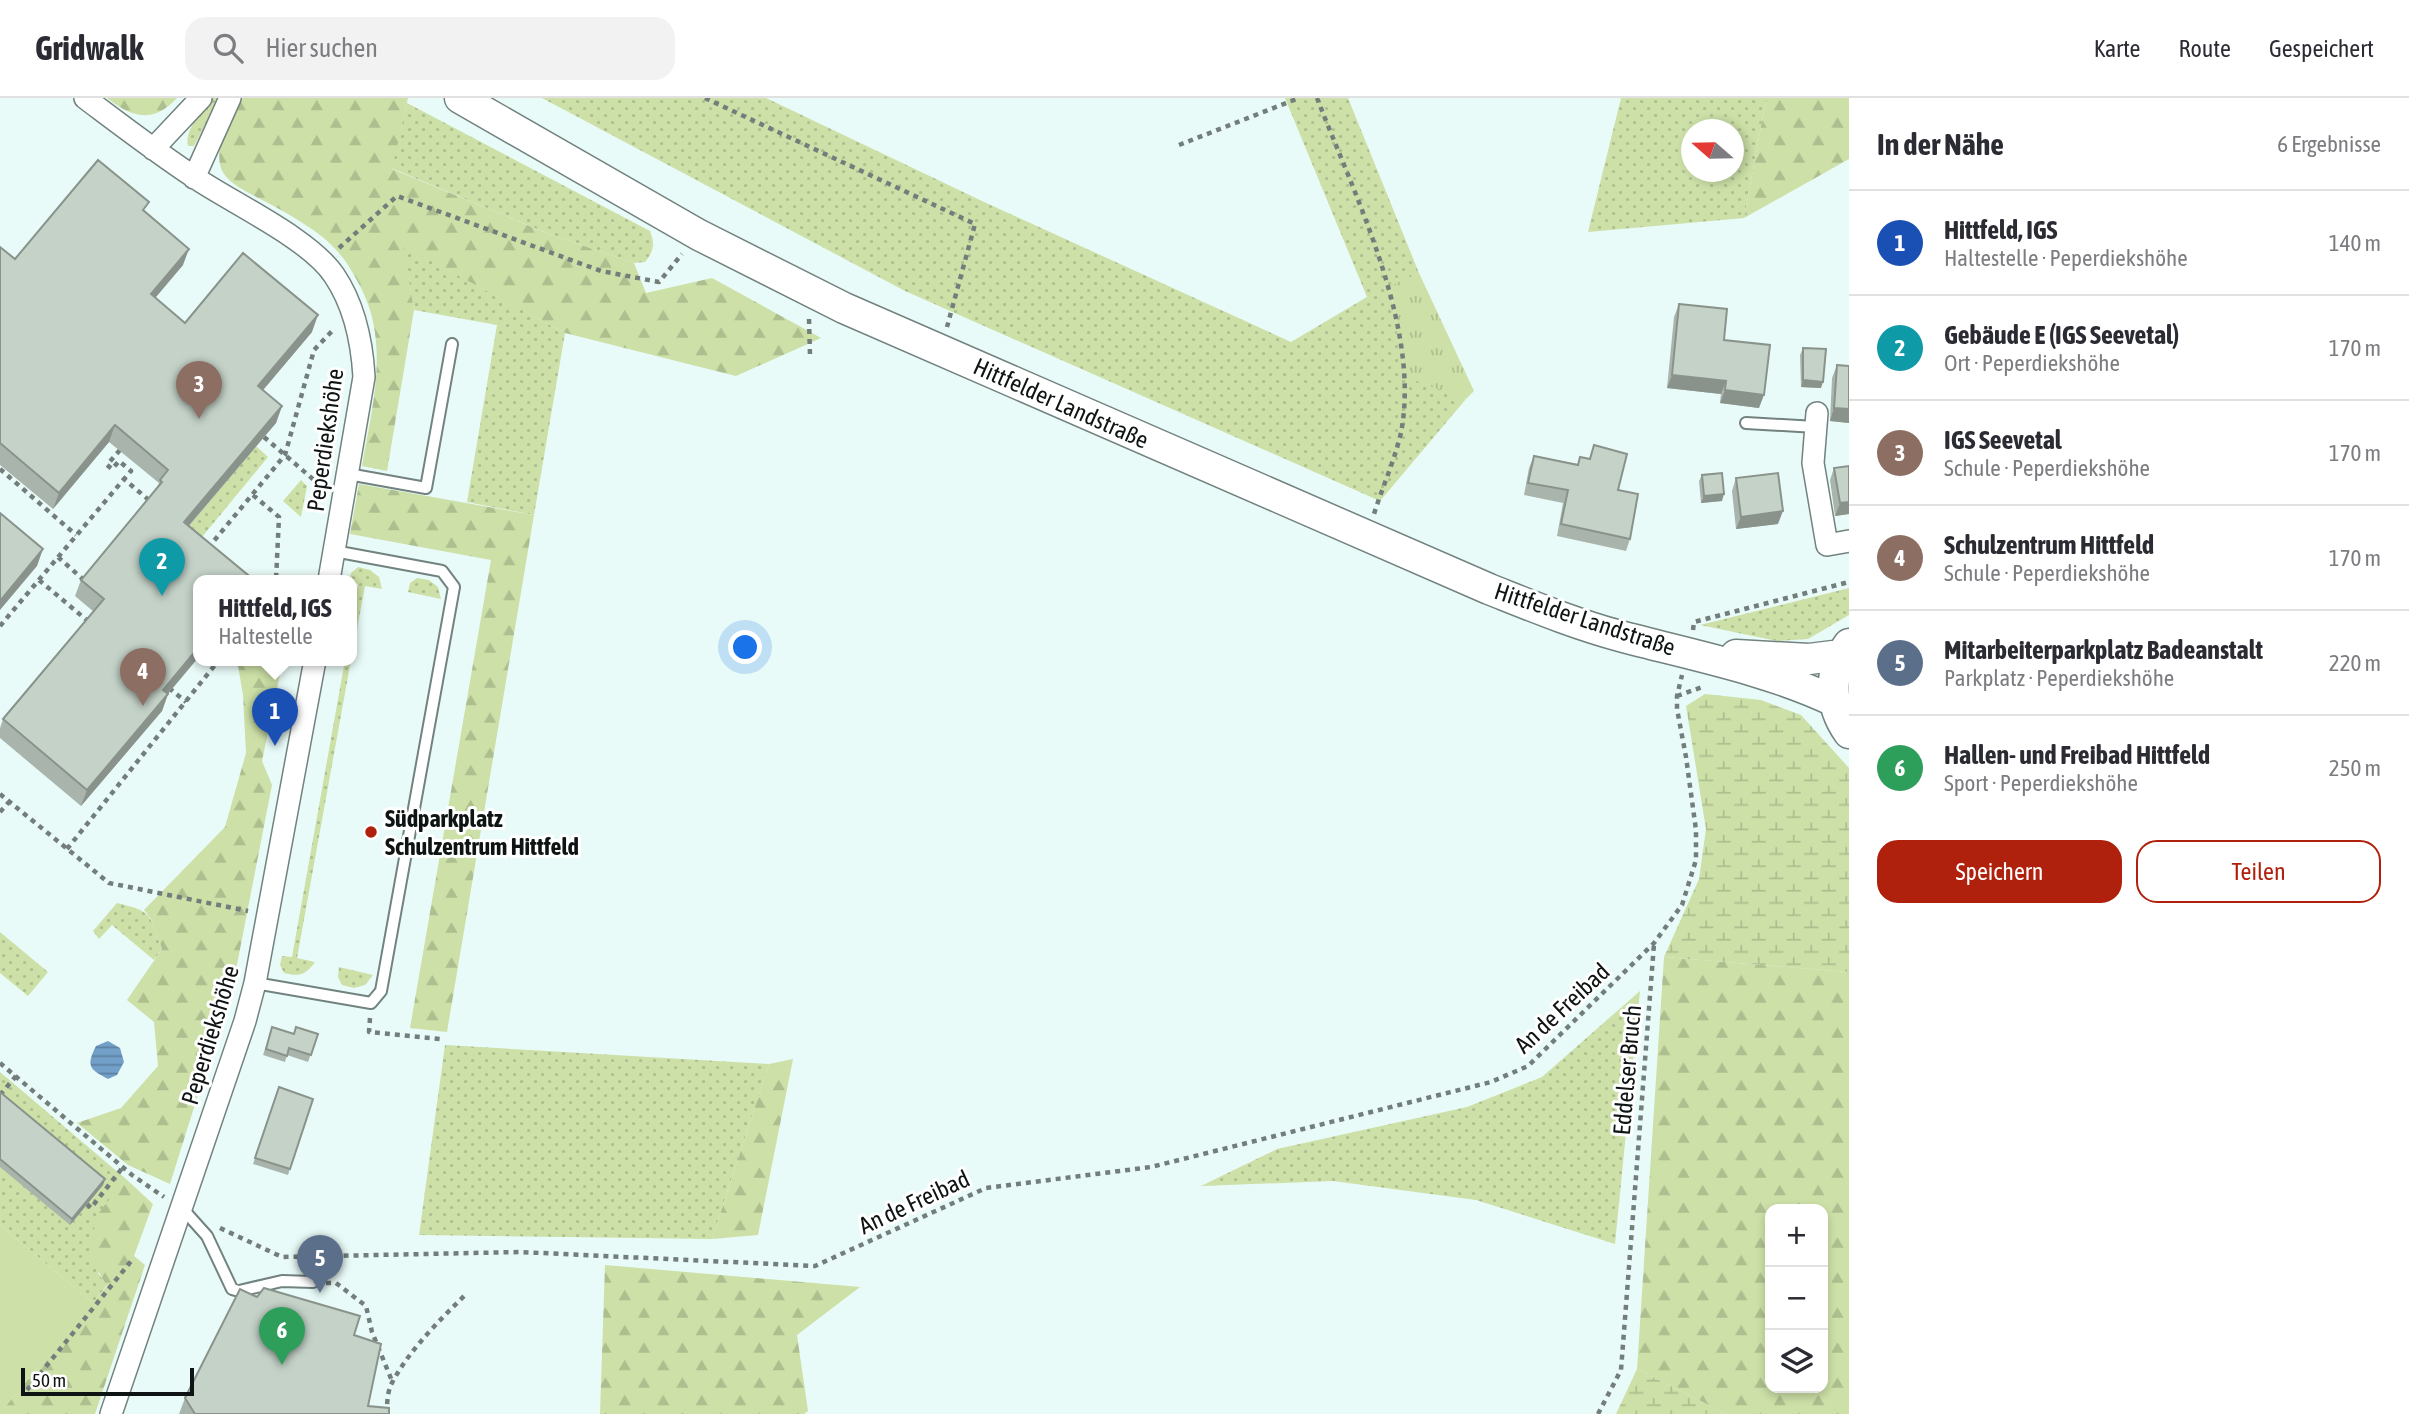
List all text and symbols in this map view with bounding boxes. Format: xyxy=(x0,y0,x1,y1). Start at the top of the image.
search box xyxy=(185,17,675,80)
text: Gridwalk xyxy=(35,29,143,67)
icon: search xyxy=(209,29,247,67)
text: Hier suchen xyxy=(265,33,378,63)
text: Karte xyxy=(2094,35,2140,62)
text: Route xyxy=(2178,35,2231,62)
text: Gespeichert xyxy=(2269,35,2374,62)
north arrow xyxy=(1681,119,1744,182)
text: In der Nähe xyxy=(1877,127,2004,161)
text: 6 Ergebnisse xyxy=(2277,131,2381,157)
text: Hittfeld, IGS xyxy=(1944,215,2058,245)
text: 1 xyxy=(1895,230,1905,256)
text: 140 m xyxy=(2329,230,2381,256)
text: Haltestelle · Peperdiekshöhe xyxy=(1944,245,2188,271)
text: Gebäude E (IGS Seevetal) xyxy=(1944,320,2179,350)
text: 2 xyxy=(1895,335,1905,361)
text: 170 m xyxy=(2329,335,2381,361)
text: Ort · Peperdiekshöhe xyxy=(1944,350,2120,376)
street label: Hittfelder Landstraße xyxy=(969,352,1153,454)
pin: 3 xyxy=(176,361,222,419)
street label: Peperdiekshöhe xyxy=(302,367,348,513)
text: IGS Seevetal xyxy=(1944,425,2062,455)
text: 3 xyxy=(1895,440,1905,466)
text: 170 m xyxy=(2329,440,2381,466)
text: Schule · Peperdiekshöhe xyxy=(1944,455,2150,481)
text: Schulzentrum Hittfeld xyxy=(1944,530,2154,560)
pin: 2 xyxy=(139,538,185,596)
text: 4 xyxy=(1895,545,1905,571)
text: 170 m xyxy=(2329,545,2381,571)
text: Schule · Peperdiekshöhe xyxy=(1944,560,2150,586)
popup xyxy=(193,575,357,666)
street label: Hittfelder Landstraße xyxy=(1491,577,1679,661)
text: Hittfeld, IGS xyxy=(218,593,332,623)
text: Haltestelle xyxy=(218,623,313,649)
your location xyxy=(728,630,762,664)
text: Mitarbeiterparkplatz Badeanstalt xyxy=(1944,635,2263,665)
pin: 4 xyxy=(120,648,166,706)
text: 5 xyxy=(1895,650,1905,676)
text: 220 m xyxy=(2329,650,2381,676)
text: Parkplatz · Peperdiekshöhe xyxy=(1944,665,2174,691)
pin: 1 xyxy=(252,688,298,746)
text: Hallen- und Freibad Hittfeld xyxy=(1944,740,2210,770)
text: 6 xyxy=(1895,755,1905,781)
text: 250 m xyxy=(2329,755,2381,781)
text: Sport · Peperdiekshöhe xyxy=(1944,770,2138,796)
place label: Südparkplatz Schulzentrum Hittfeld xyxy=(385,805,579,860)
marker: Südparkplatz Schulzentrum Hittfeld xyxy=(363,824,379,840)
button: Speichern xyxy=(1877,840,2122,903)
button: Teilen xyxy=(2136,840,2381,903)
street label: An de Freibad xyxy=(1509,958,1615,1058)
street label: Peperdiekshöhe xyxy=(176,962,244,1108)
street label: Eddelser Bruch xyxy=(1608,1004,1646,1136)
street label: An de Freibad xyxy=(854,1165,974,1239)
map controls xyxy=(1765,1204,1828,1393)
button: + xyxy=(1765,1204,1828,1267)
pin: 5 xyxy=(297,1235,343,1293)
button: − xyxy=(1765,1267,1828,1330)
pin: 6 xyxy=(259,1307,305,1365)
button: layers xyxy=(1765,1330,1828,1393)
scale bar xyxy=(21,1365,194,1397)
text: 50 m xyxy=(32,1369,66,1391)

